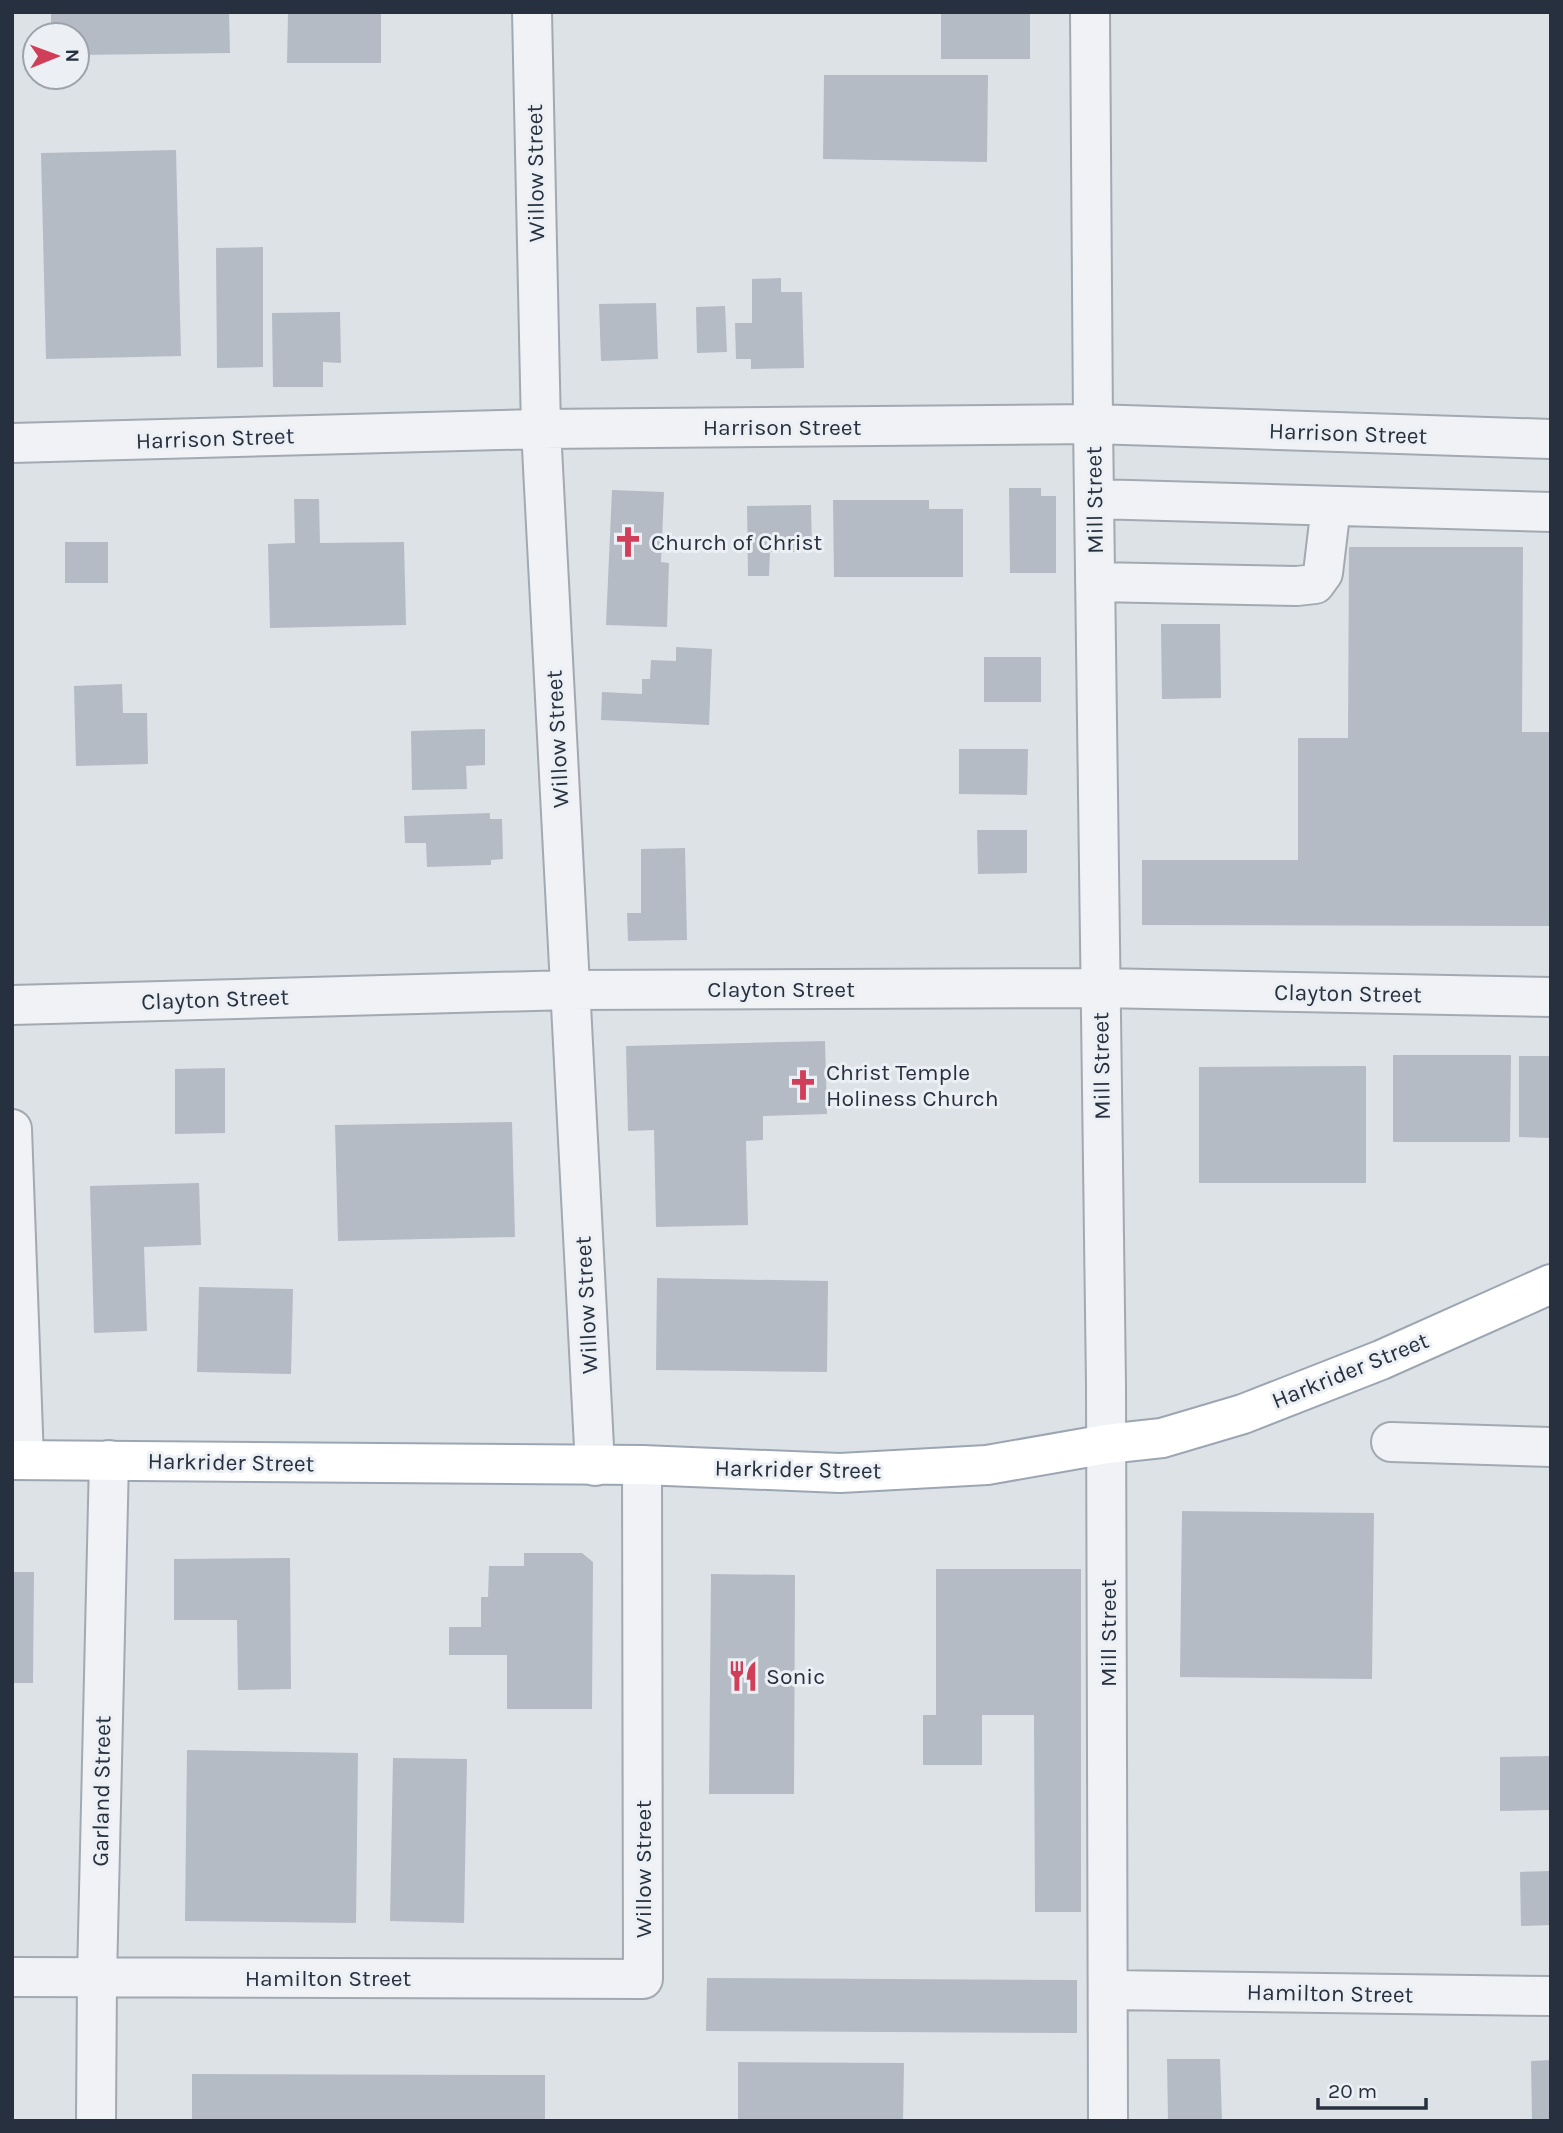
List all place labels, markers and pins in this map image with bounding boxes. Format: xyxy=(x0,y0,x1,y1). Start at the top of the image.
church icon: Church of Christ xyxy=(611,525,645,559)
place label: Church of Christ xyxy=(651,529,823,556)
place label: Christ Temple Holiness Church xyxy=(826,1059,999,1112)
church icon: Christ Temple Holiness Church xyxy=(786,1068,820,1102)
restaurant icon: Sonic xyxy=(726,1659,760,1693)
place label: Sonic xyxy=(766,1663,825,1690)

